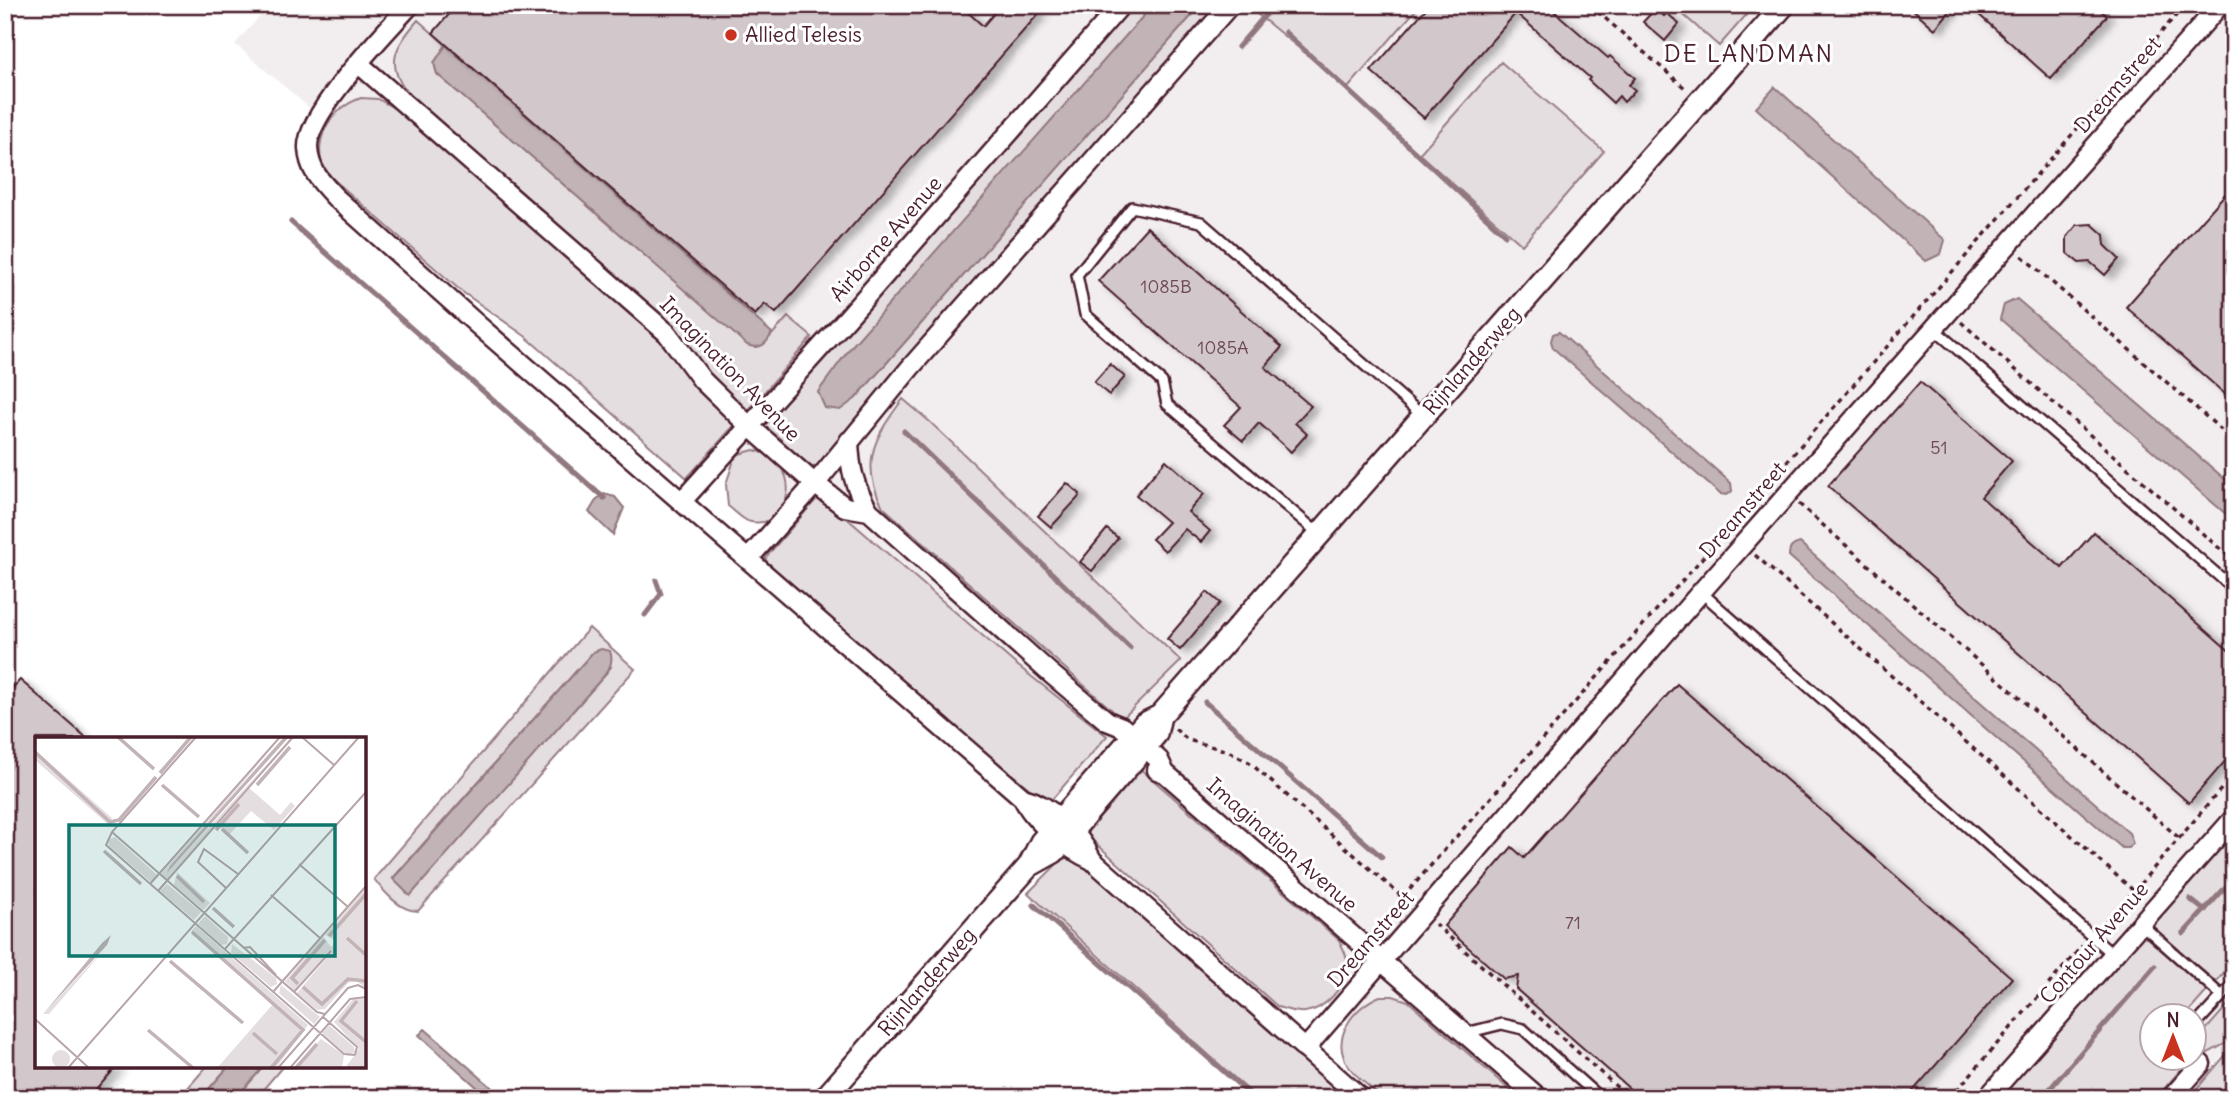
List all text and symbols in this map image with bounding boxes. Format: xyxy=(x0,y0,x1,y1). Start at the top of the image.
place label: Allied Telesis xyxy=(745,21,862,48)
marker: Allied Telesis xyxy=(723,27,739,43)
street label: Dreamstreet xyxy=(2068,31,2167,138)
district label: DE LANDMAN xyxy=(1664,38,1834,68)
street label: Airborne Avenue xyxy=(824,170,948,307)
house number: 1085B xyxy=(1140,275,1192,298)
street label: Imagination Avenue xyxy=(654,291,806,447)
street label: Rijnlanderweg xyxy=(1417,301,1526,421)
house number: 1085A xyxy=(1197,336,1249,359)
house number: 51 xyxy=(1930,436,1948,459)
street label: Dreamstreet xyxy=(1693,456,1792,563)
inset map xyxy=(35,737,366,1068)
street label: Imagination Avenue xyxy=(1201,772,1363,917)
street label: Contour Avenue xyxy=(2033,876,2154,1009)
street label: Dreamstreet xyxy=(1321,885,1420,992)
house number: 71 xyxy=(1565,911,1581,934)
street label: Rijnlanderweg xyxy=(872,922,981,1042)
north arrow xyxy=(2138,1002,2208,1072)
text: N xyxy=(2166,1008,2180,1032)

